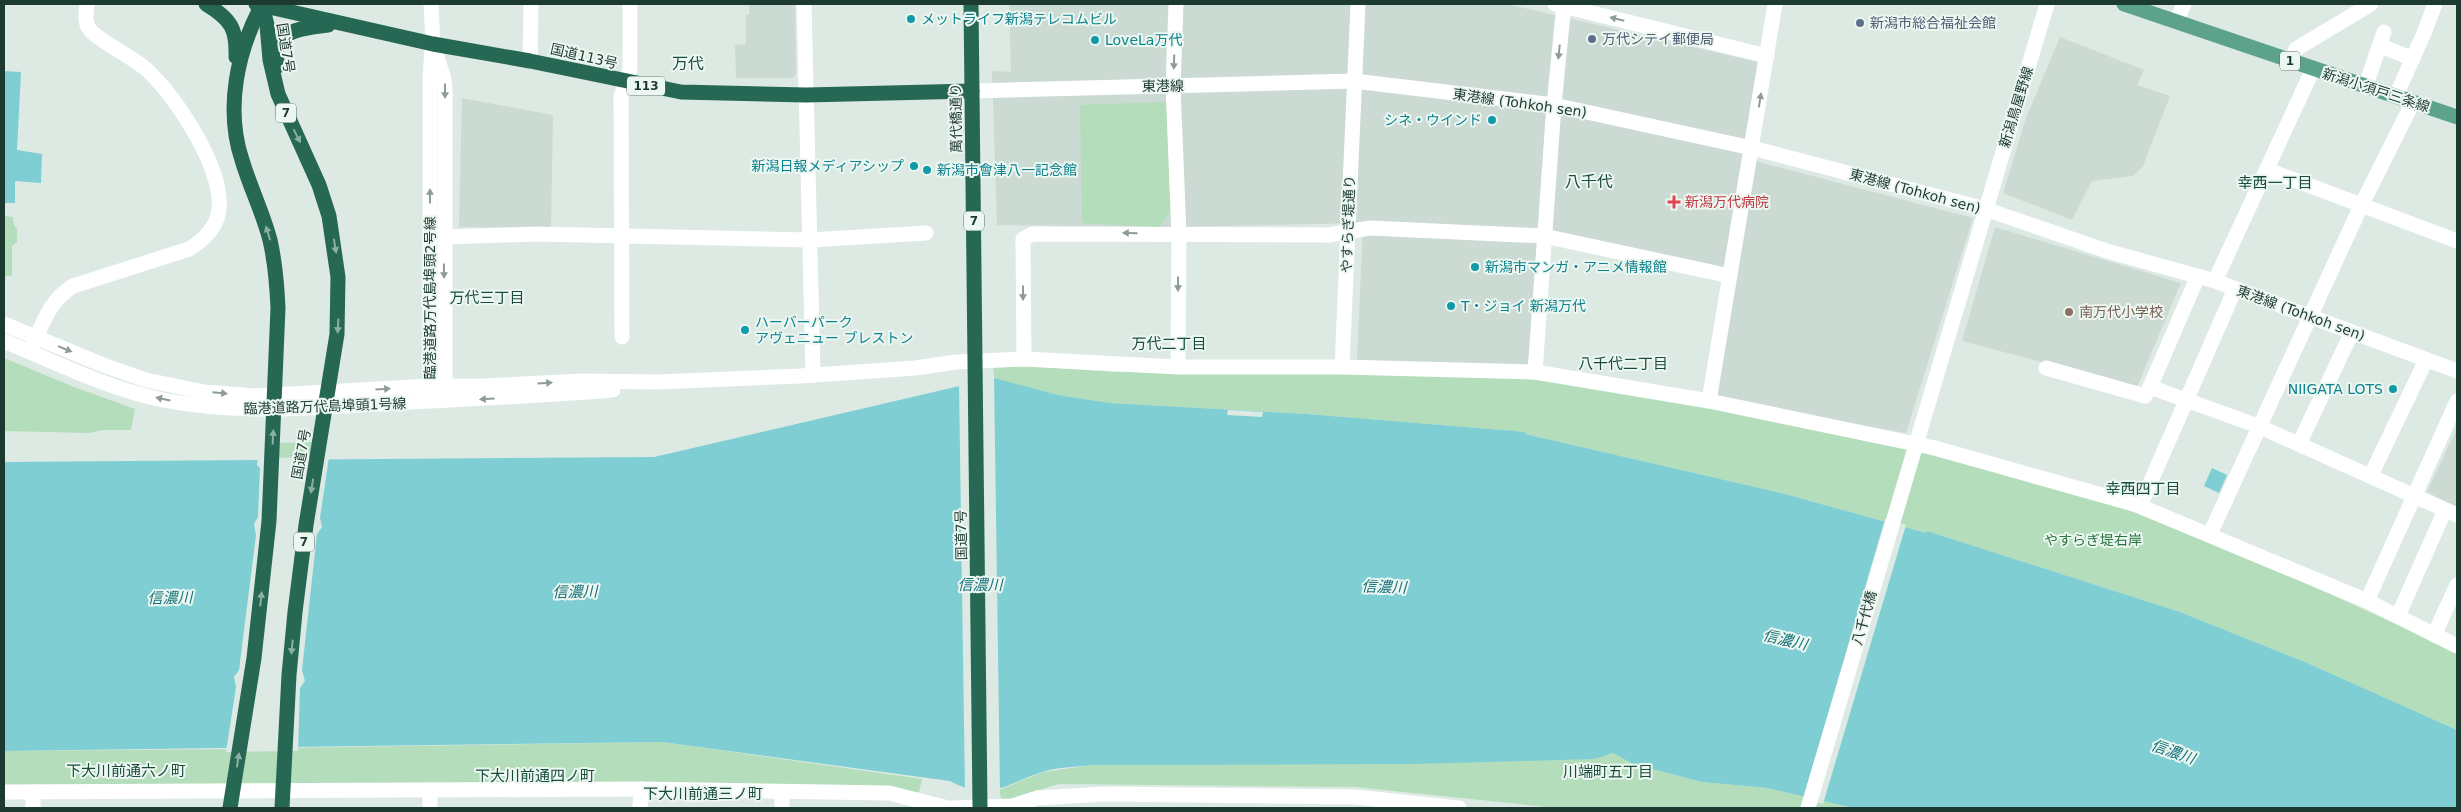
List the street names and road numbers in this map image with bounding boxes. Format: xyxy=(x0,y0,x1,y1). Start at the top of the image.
street label: 国道7号 xyxy=(274,22,298,74)
street label: 国道113号 xyxy=(549,40,619,72)
road number: 1 xyxy=(2280,51,2300,70)
street label: 新潟鳥屋野線 xyxy=(1996,64,2036,150)
street label: 新潟小須戸三条線 xyxy=(2320,65,2432,115)
road number: 113 xyxy=(627,76,665,95)
street label: 東港線 xyxy=(1142,78,1184,94)
street label: 萬代橋通り xyxy=(947,83,965,153)
street label: 東港線 (Tohkoh sen) xyxy=(1452,86,1588,120)
road number: 7 xyxy=(276,104,296,122)
street label: 東港線 (Tohkoh sen) xyxy=(1848,166,1982,216)
street label: やすらぎ堤通り xyxy=(1338,175,1358,273)
road number: 7 xyxy=(964,212,984,230)
street label: 臨港道路万代島埠頭2号線 xyxy=(422,217,438,379)
street label: 東港線 (Tohkoh sen) xyxy=(2235,282,2367,344)
street label: 臨港道路万代島埠頭1号線 xyxy=(243,395,407,417)
street label: 国道7号 xyxy=(289,428,313,480)
street label: 国道7号 xyxy=(953,509,969,561)
road number: 7 xyxy=(294,532,314,552)
street label: 八千代橋 xyxy=(1849,589,1879,647)

